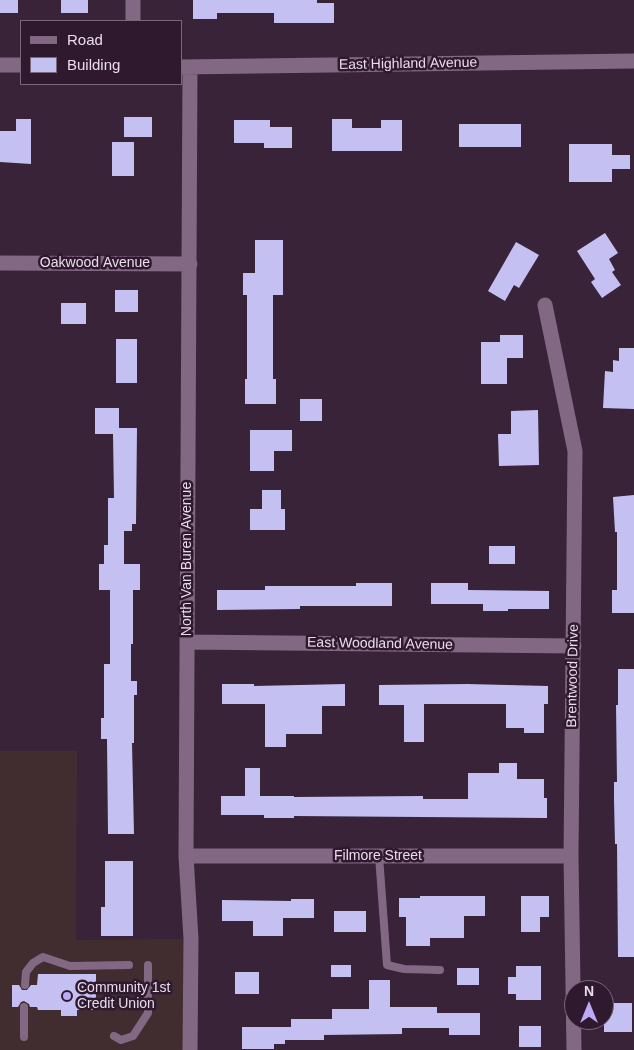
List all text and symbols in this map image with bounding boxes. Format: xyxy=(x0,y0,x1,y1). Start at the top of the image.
legend xyxy=(20,20,182,85)
text: Road xyxy=(67,31,103,48)
street label: East Highland Avenue xyxy=(339,54,477,74)
text: Building xyxy=(67,56,120,73)
street label: Oakwood Avenue xyxy=(40,255,150,271)
street label: North Van Buren Avenue xyxy=(179,482,195,636)
street label: Brentwood Drive xyxy=(564,624,582,728)
street label: East Woodland Avenue xyxy=(307,634,453,654)
street label: Filmore Street xyxy=(334,848,422,864)
place label: Community 1st Credit Union xyxy=(77,980,170,1012)
north arrow xyxy=(564,980,614,1030)
text: N xyxy=(584,983,594,999)
marker: Community 1st Credit Union xyxy=(61,990,73,1002)

